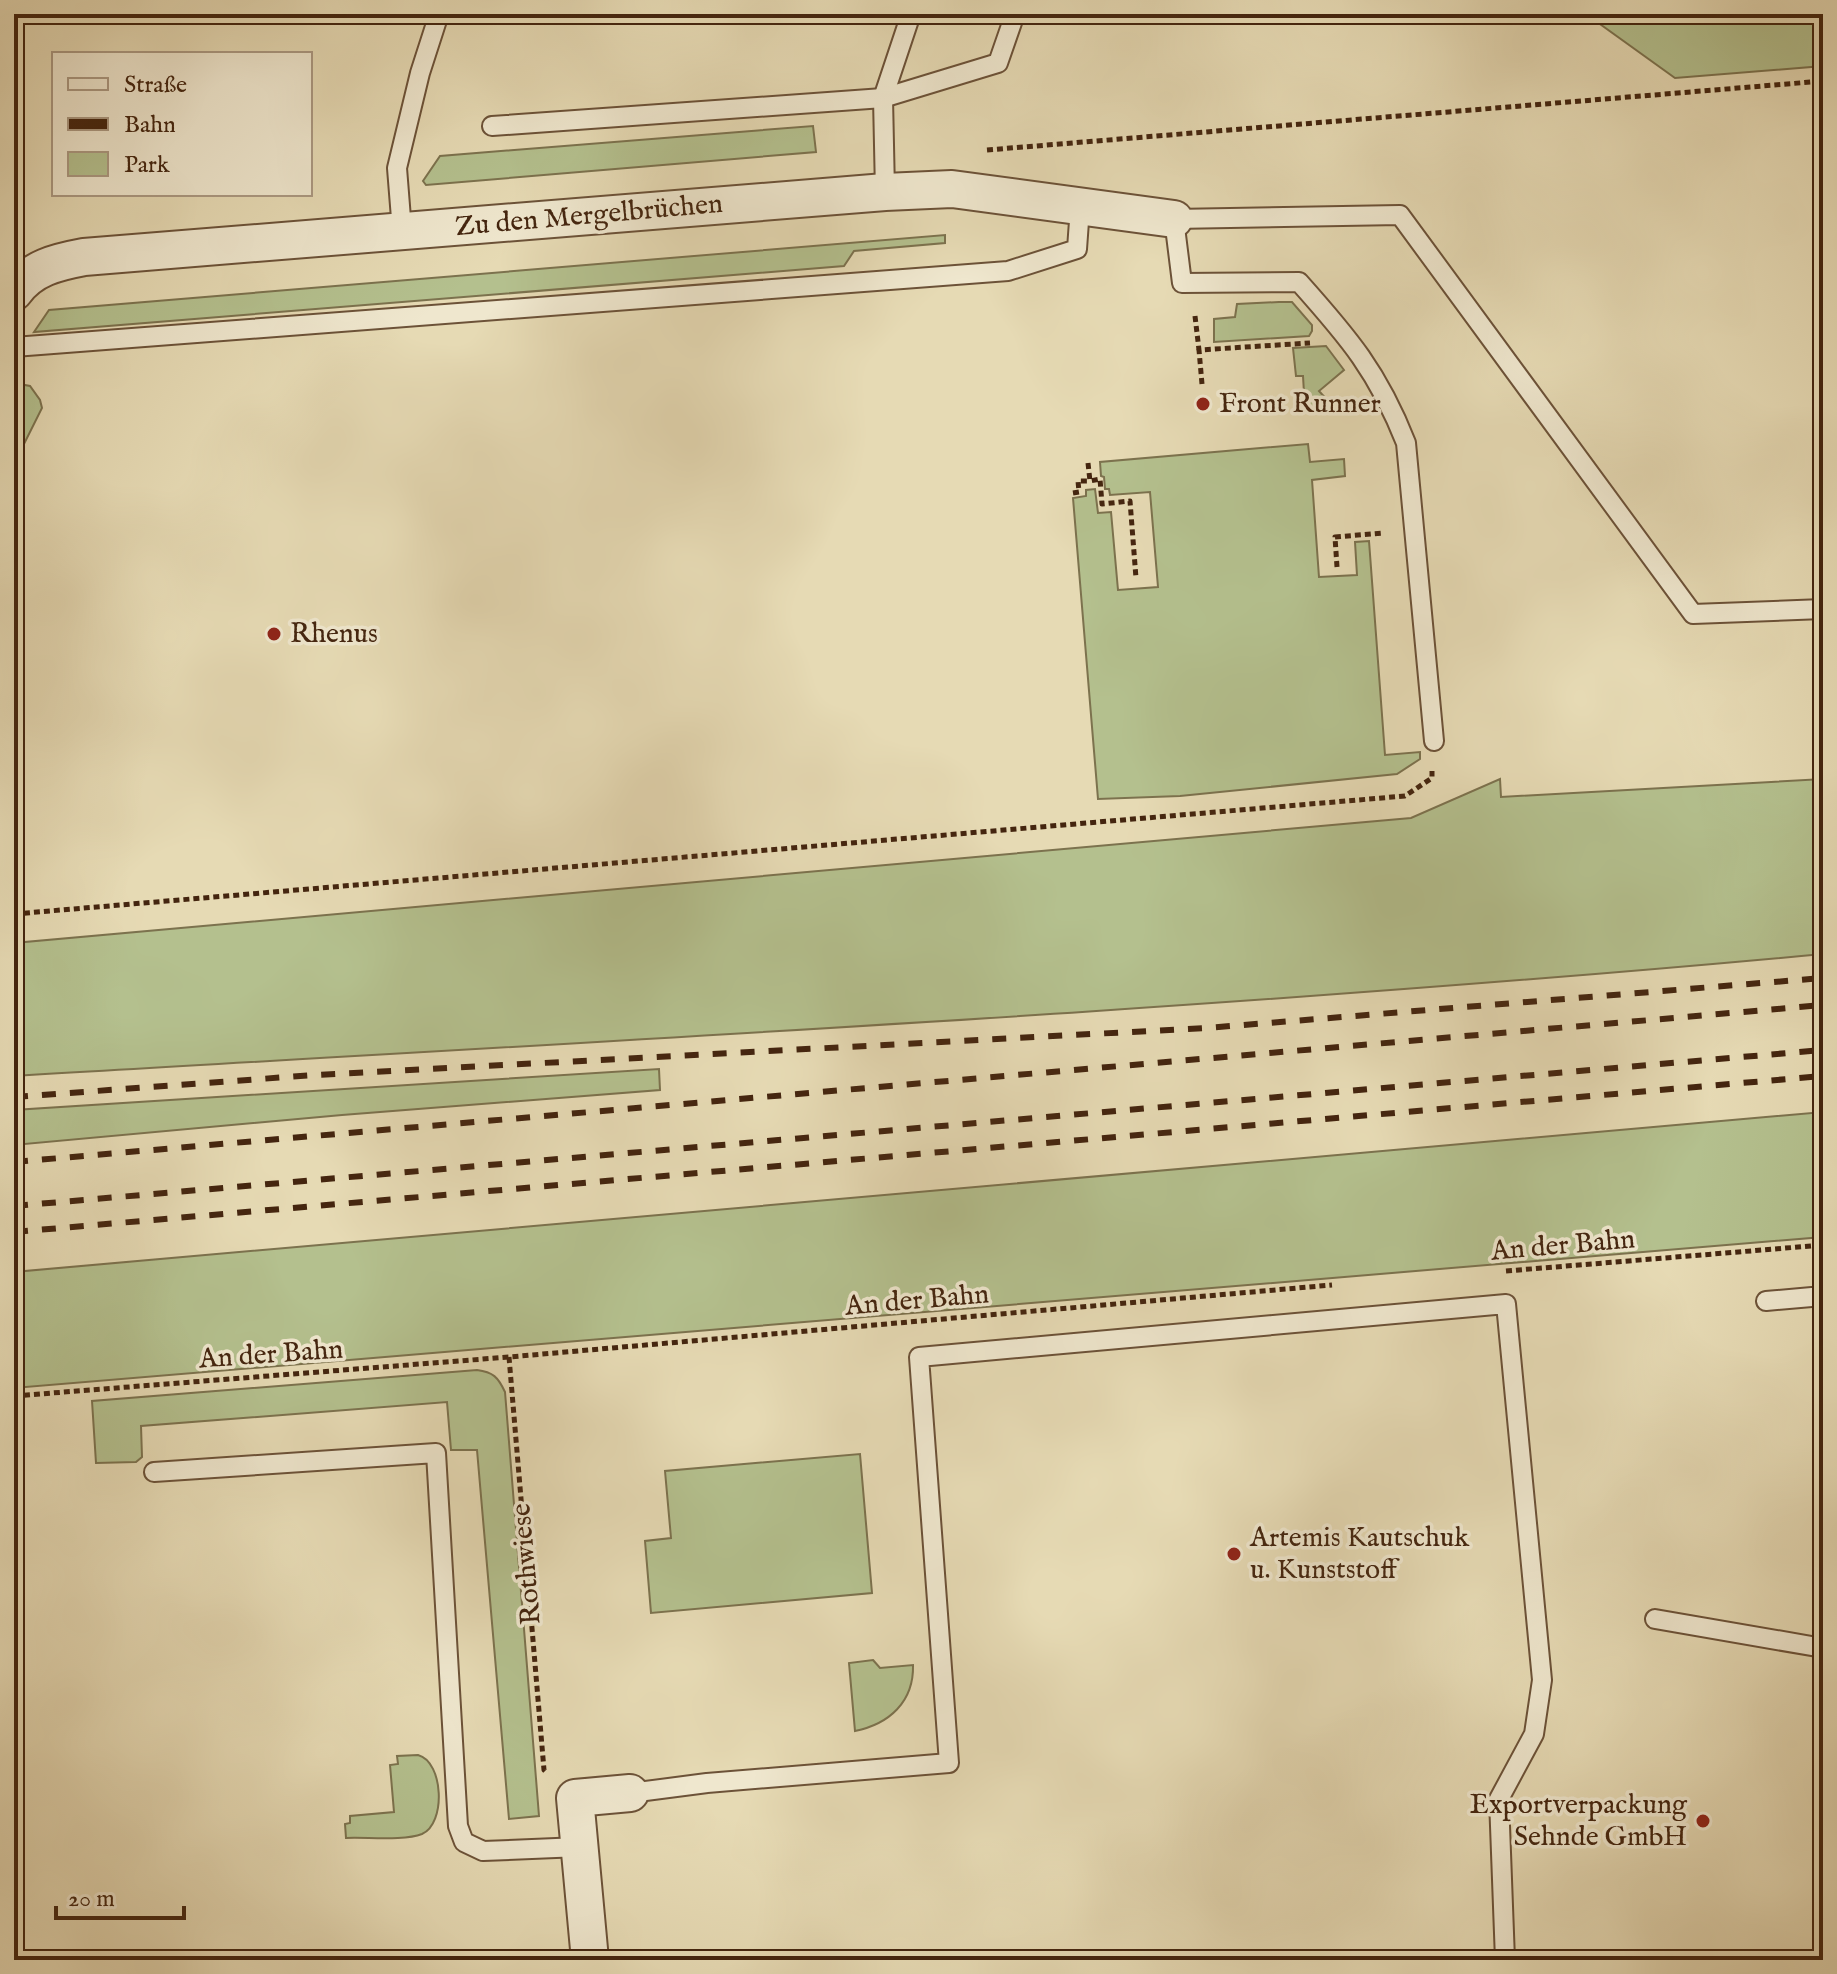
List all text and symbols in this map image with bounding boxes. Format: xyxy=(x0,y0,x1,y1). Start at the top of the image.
legend xyxy=(52,52,312,196)
text: Straße xyxy=(124,70,187,101)
text: Bahn xyxy=(124,110,176,141)
text: Park xyxy=(124,150,170,181)
street label: Zu den Mergelbrüchen xyxy=(454,187,724,245)
place label: Front Runner xyxy=(1219,387,1381,422)
marker: Front Runner xyxy=(1194,395,1212,413)
place label: Rhenus xyxy=(290,617,378,652)
marker: Rhenus xyxy=(265,625,283,643)
street label: An der Bahn xyxy=(1488,1222,1637,1270)
street label: An der Bahn xyxy=(842,1277,991,1325)
street label: An der Bahn xyxy=(197,1332,344,1378)
street label: Rothwiese xyxy=(504,1502,550,1626)
place label: Artemis Kautschuk u. Kunststoff xyxy=(1249,1521,1470,1588)
marker: Artemis Kautschuk u. Kunststoff xyxy=(1225,1545,1243,1563)
place label: Exportverpackung Sehnde GmbH xyxy=(1470,1788,1688,1855)
marker: Exportverpackung Sehnde GmbH xyxy=(1694,1812,1712,1830)
scale bar xyxy=(56,1870,184,1920)
text: 20 m xyxy=(68,1884,115,1915)

